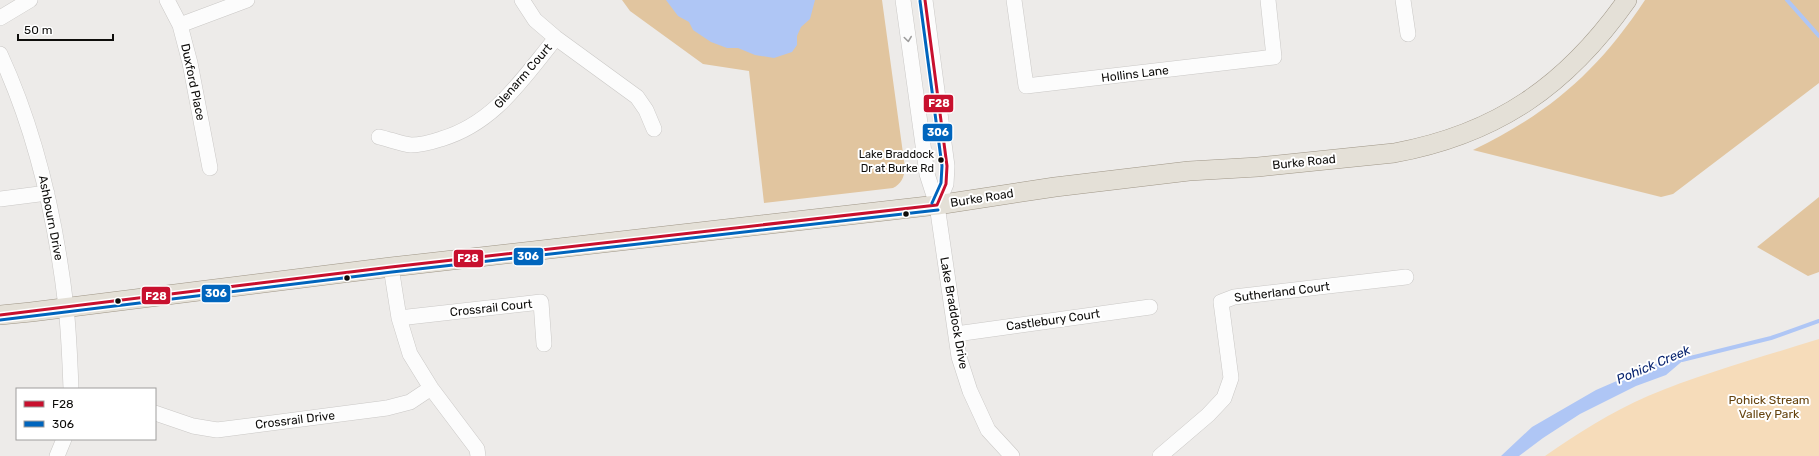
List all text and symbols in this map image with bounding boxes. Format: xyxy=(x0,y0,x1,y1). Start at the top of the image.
scale bar xyxy=(18,16,113,42)
text: 50 m xyxy=(24,23,52,37)
one-way arrow xyxy=(903,36,912,42)
street label: Glenarm Court xyxy=(491,41,555,111)
street label: Duxford Place xyxy=(178,42,208,122)
street label: Hollins Lane xyxy=(1100,63,1170,85)
line badge: F28 xyxy=(923,94,954,113)
text: F28 xyxy=(928,97,950,110)
line badge: 306 xyxy=(922,123,953,142)
text: 306 xyxy=(927,126,949,139)
place label: Lake Braddock Dr at Burke Rd xyxy=(859,148,934,175)
street label: Burke Road xyxy=(1272,152,1336,172)
marker: Lake Braddock Dr at Burke Rd xyxy=(936,155,946,165)
street label: Ashbourn Drive xyxy=(36,174,66,262)
street label: Burke Road xyxy=(949,186,1015,210)
unlabelled marker xyxy=(901,209,911,219)
line badge: 306 xyxy=(513,247,544,266)
line badge: F28 xyxy=(453,249,484,268)
text: 306 xyxy=(517,250,539,263)
text: F28 xyxy=(457,252,479,265)
street label: Lake Braddock Drive xyxy=(937,256,971,370)
unlabelled marker xyxy=(342,273,352,283)
street label: Sutherland Court xyxy=(1233,279,1331,305)
line badge: 306 xyxy=(201,284,231,303)
line badge: F28 xyxy=(141,286,171,305)
text: 306 xyxy=(205,287,227,300)
text: F28 xyxy=(145,290,167,303)
unlabelled marker xyxy=(113,296,123,306)
street label: Crossrail Court xyxy=(449,297,533,319)
street label: Castlebury Court xyxy=(1005,306,1101,334)
water label: Pohick Creek xyxy=(1614,342,1693,387)
legend xyxy=(16,388,156,440)
park label: Pohick Stream Valley Park xyxy=(1729,393,1809,421)
text: F28 xyxy=(52,397,74,411)
street label: Crossrail Drive xyxy=(254,408,336,432)
text: 306 xyxy=(52,417,74,431)

